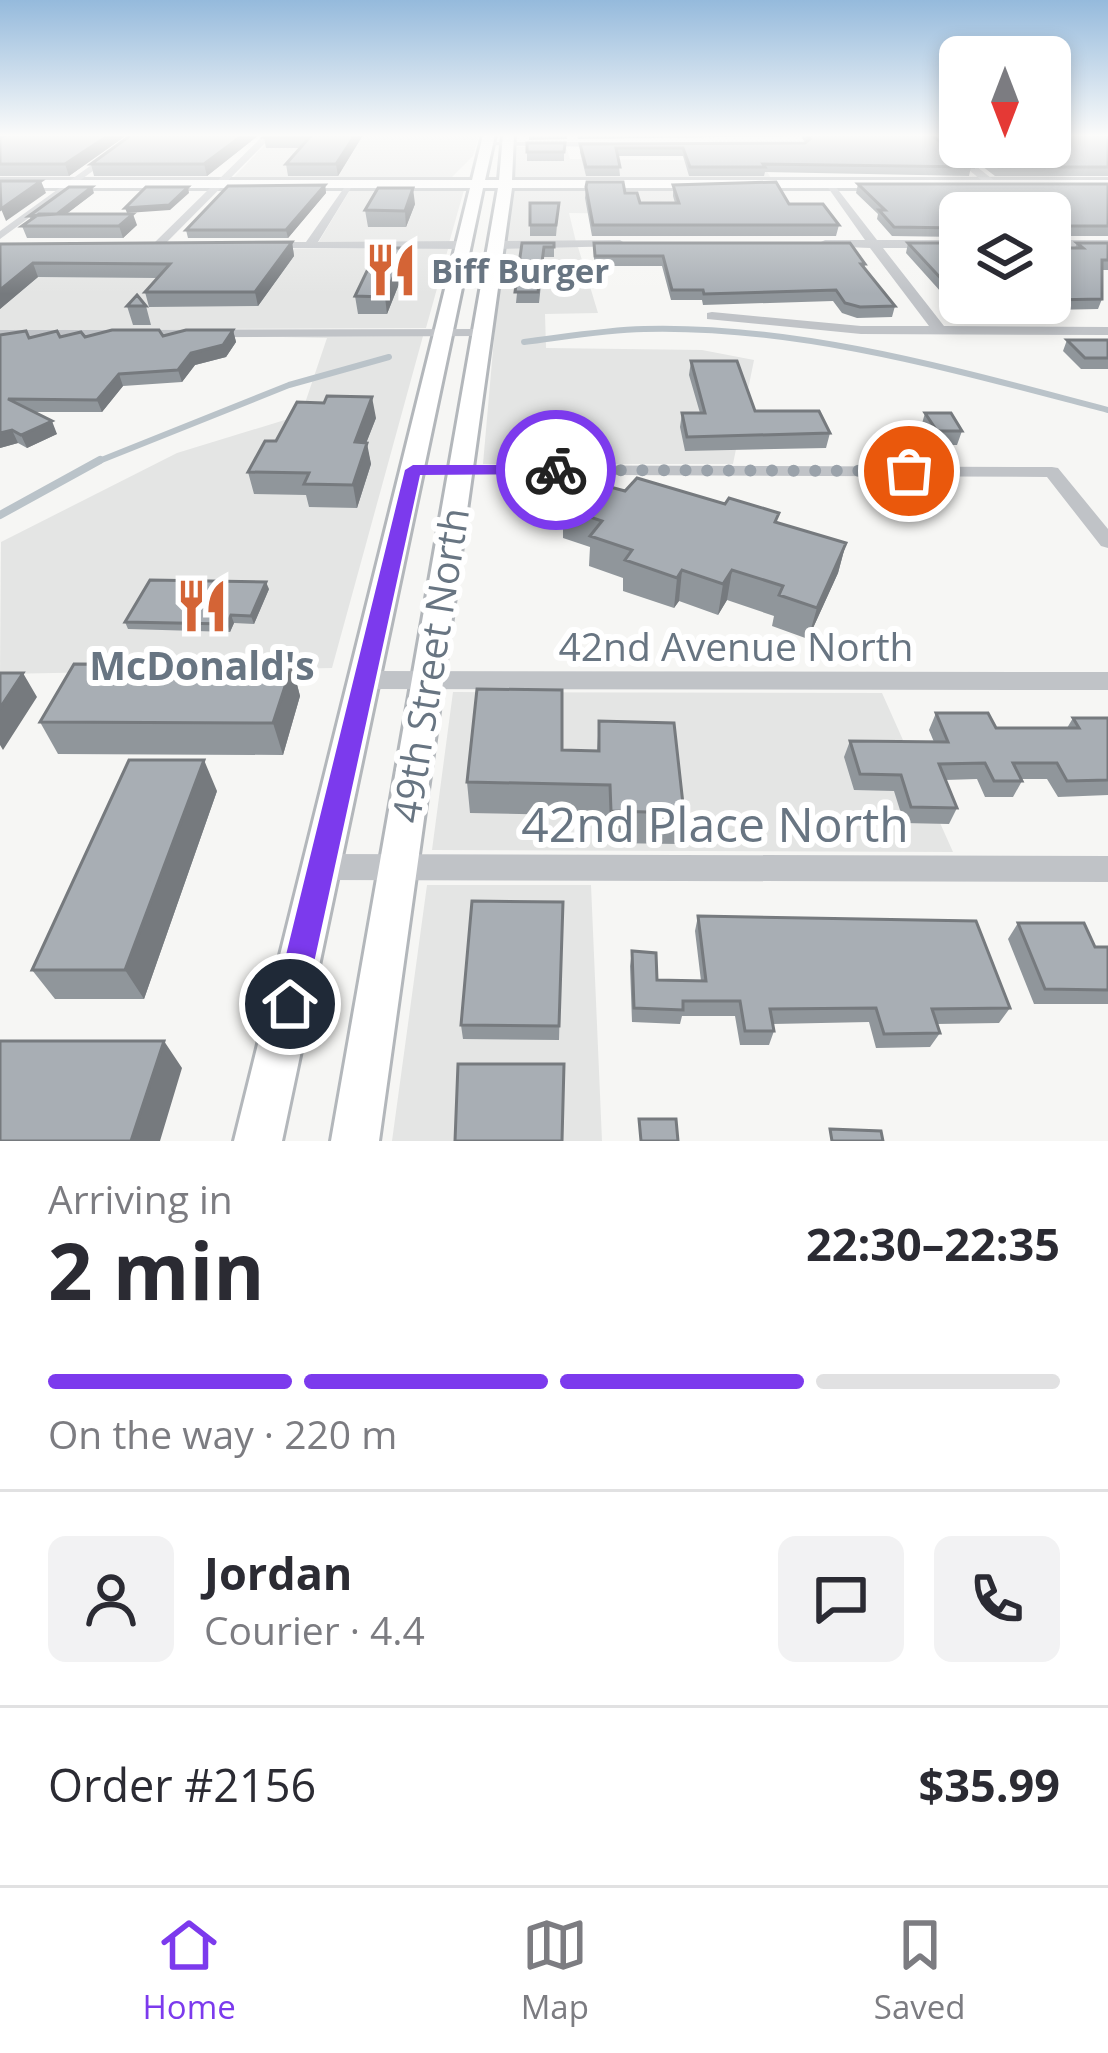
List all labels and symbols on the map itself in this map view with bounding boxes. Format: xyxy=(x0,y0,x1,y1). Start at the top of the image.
north arrow xyxy=(939,36,1071,168)
restaurant icon: Biff Burger xyxy=(362,241,420,299)
place label: Biff Burger xyxy=(431,248,609,293)
courier xyxy=(496,410,616,530)
pin xyxy=(858,420,960,522)
street label: 49th Street North xyxy=(378,504,480,826)
restaurant icon: McDonald's xyxy=(173,577,231,635)
street label: 42nd Avenue North xyxy=(559,619,914,672)
place label: McDonald's xyxy=(89,638,315,691)
street label: 42nd Place North xyxy=(521,791,909,856)
pin xyxy=(239,953,341,1055)

